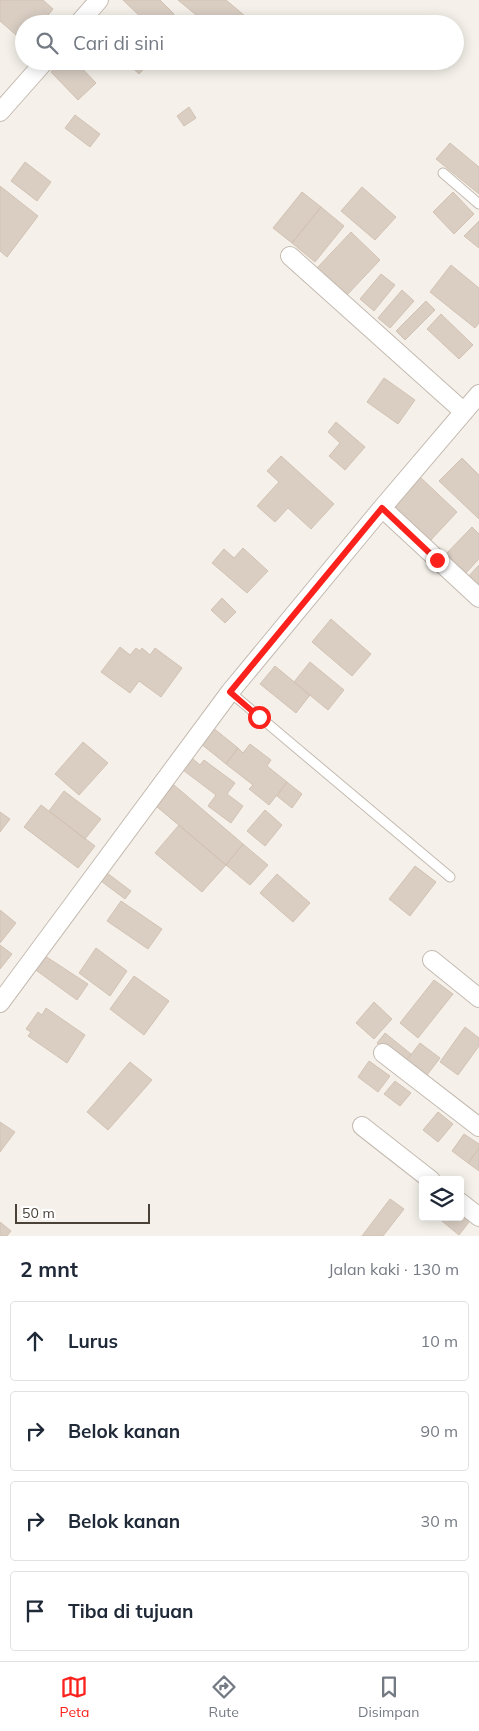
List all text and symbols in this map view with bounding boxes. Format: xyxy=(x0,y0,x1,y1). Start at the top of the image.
search box xyxy=(15,15,464,70)
icon: search xyxy=(33,29,61,57)
text: Cari di sini xyxy=(73,31,164,55)
route end xyxy=(426,549,449,572)
route start xyxy=(248,706,271,729)
map controls xyxy=(419,1176,464,1221)
button: layers xyxy=(419,1176,464,1221)
scale bar xyxy=(15,1201,150,1224)
text: 50 m xyxy=(22,1204,55,1222)
text: 2 mnt xyxy=(20,1256,78,1282)
text: Jalan kaki · 130 m xyxy=(328,1259,459,1279)
icon: ahead xyxy=(21,1327,49,1355)
text: Lurus xyxy=(68,1329,118,1353)
text: 10 m xyxy=(421,1331,458,1351)
icon: right xyxy=(21,1417,49,1445)
text: Belok kanan xyxy=(68,1419,180,1443)
text: 90 m xyxy=(421,1421,458,1441)
icon: right xyxy=(21,1507,49,1535)
text: Belok kanan xyxy=(68,1509,180,1533)
text: 30 m xyxy=(421,1511,458,1531)
icon: arrive xyxy=(21,1597,49,1625)
text: Tiba di tujuan xyxy=(68,1599,193,1623)
tab: Peta xyxy=(60,1673,89,1721)
tab: Rute xyxy=(209,1673,239,1721)
tab: Disimpan xyxy=(358,1673,419,1721)

